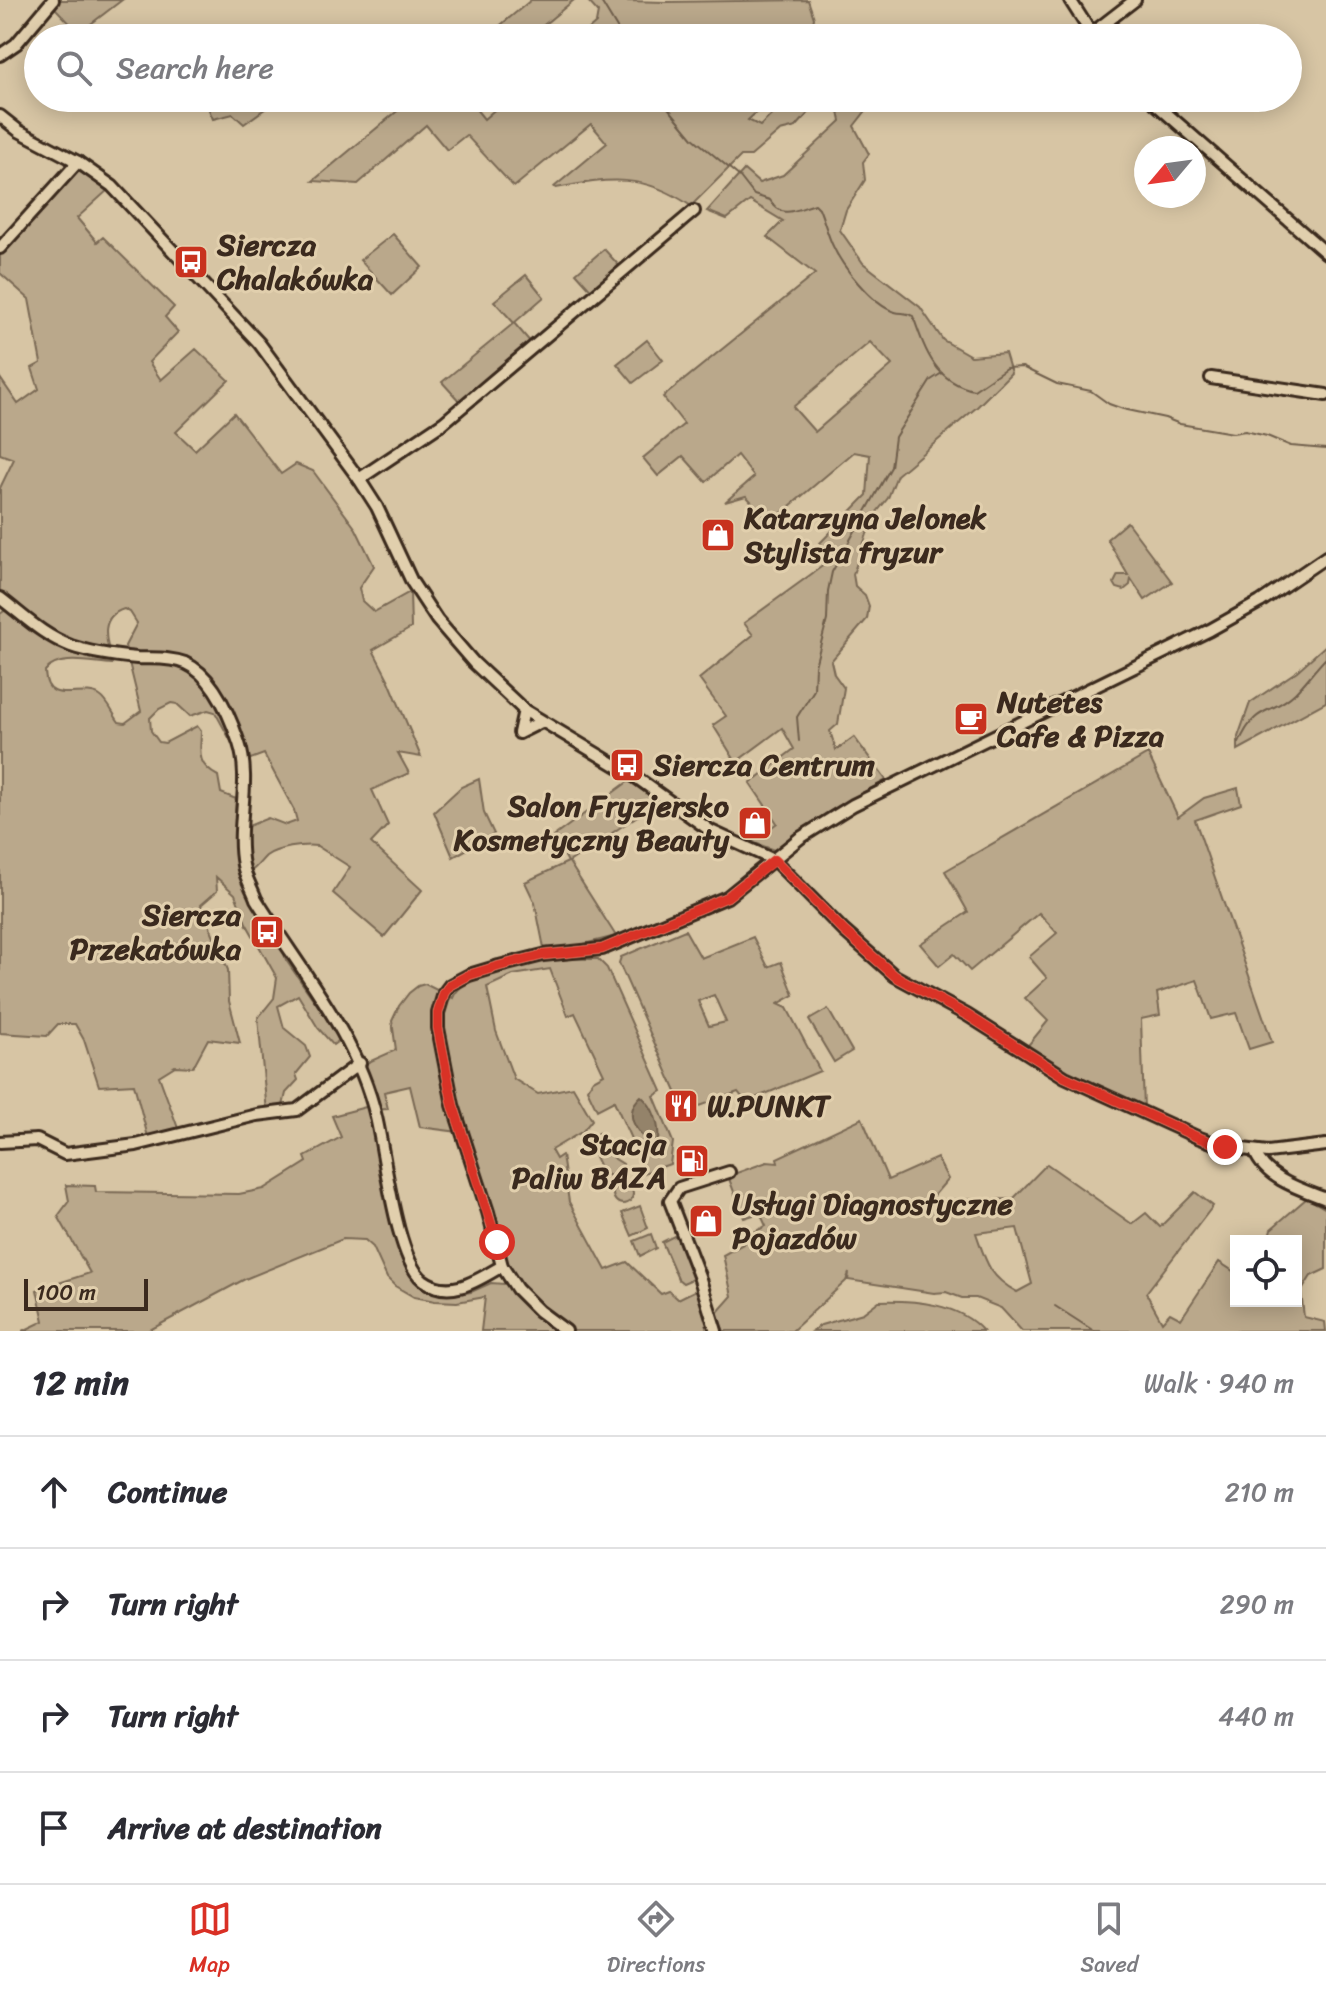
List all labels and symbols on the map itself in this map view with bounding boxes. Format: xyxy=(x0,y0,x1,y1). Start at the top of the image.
north arrow xyxy=(1134,136,1206,208)
place label: Siercza Chalakówka xyxy=(216,218,374,306)
bus stop icon: Siercza Chalakówka xyxy=(172,243,210,281)
place label: Katarzyna Jelonek Stylista fryzur xyxy=(743,491,988,579)
shop icon: Katarzyna Jelonek Stylista fryzur xyxy=(699,516,737,554)
place label: Nutetes Cafe & Pizza xyxy=(996,675,1164,763)
cafe icon: Nutetes Cafe & Pizza xyxy=(952,700,990,738)
place label: Siercza Centrum xyxy=(652,738,875,792)
bus stop icon: Siercza Centrum xyxy=(608,746,646,784)
place label: Salon Fryzjersko Kosmetyczny Beauty xyxy=(453,779,730,867)
shop icon: Salon Fryzjersko Kosmetyczny Beauty xyxy=(736,804,774,842)
place label: Siercza Przekatówka xyxy=(70,888,242,976)
bus stop icon: Siercza Przekatówka xyxy=(248,913,286,951)
place label: W.PUNKT xyxy=(707,1079,832,1133)
restaurant icon: W.PUNKT xyxy=(662,1087,700,1125)
place label: Stacja Paliw BAZA xyxy=(512,1117,667,1205)
route end xyxy=(1207,1129,1243,1165)
fuel station icon: Stacja Paliw BAZA xyxy=(673,1142,711,1180)
place label: Usługi Diagnostyczne Pojazdów xyxy=(732,1177,1013,1265)
shop icon: Usługi Diagnostyczne Pojazdów xyxy=(687,1202,725,1240)
route start xyxy=(479,1224,515,1260)
scale bar xyxy=(24,1275,148,1311)

